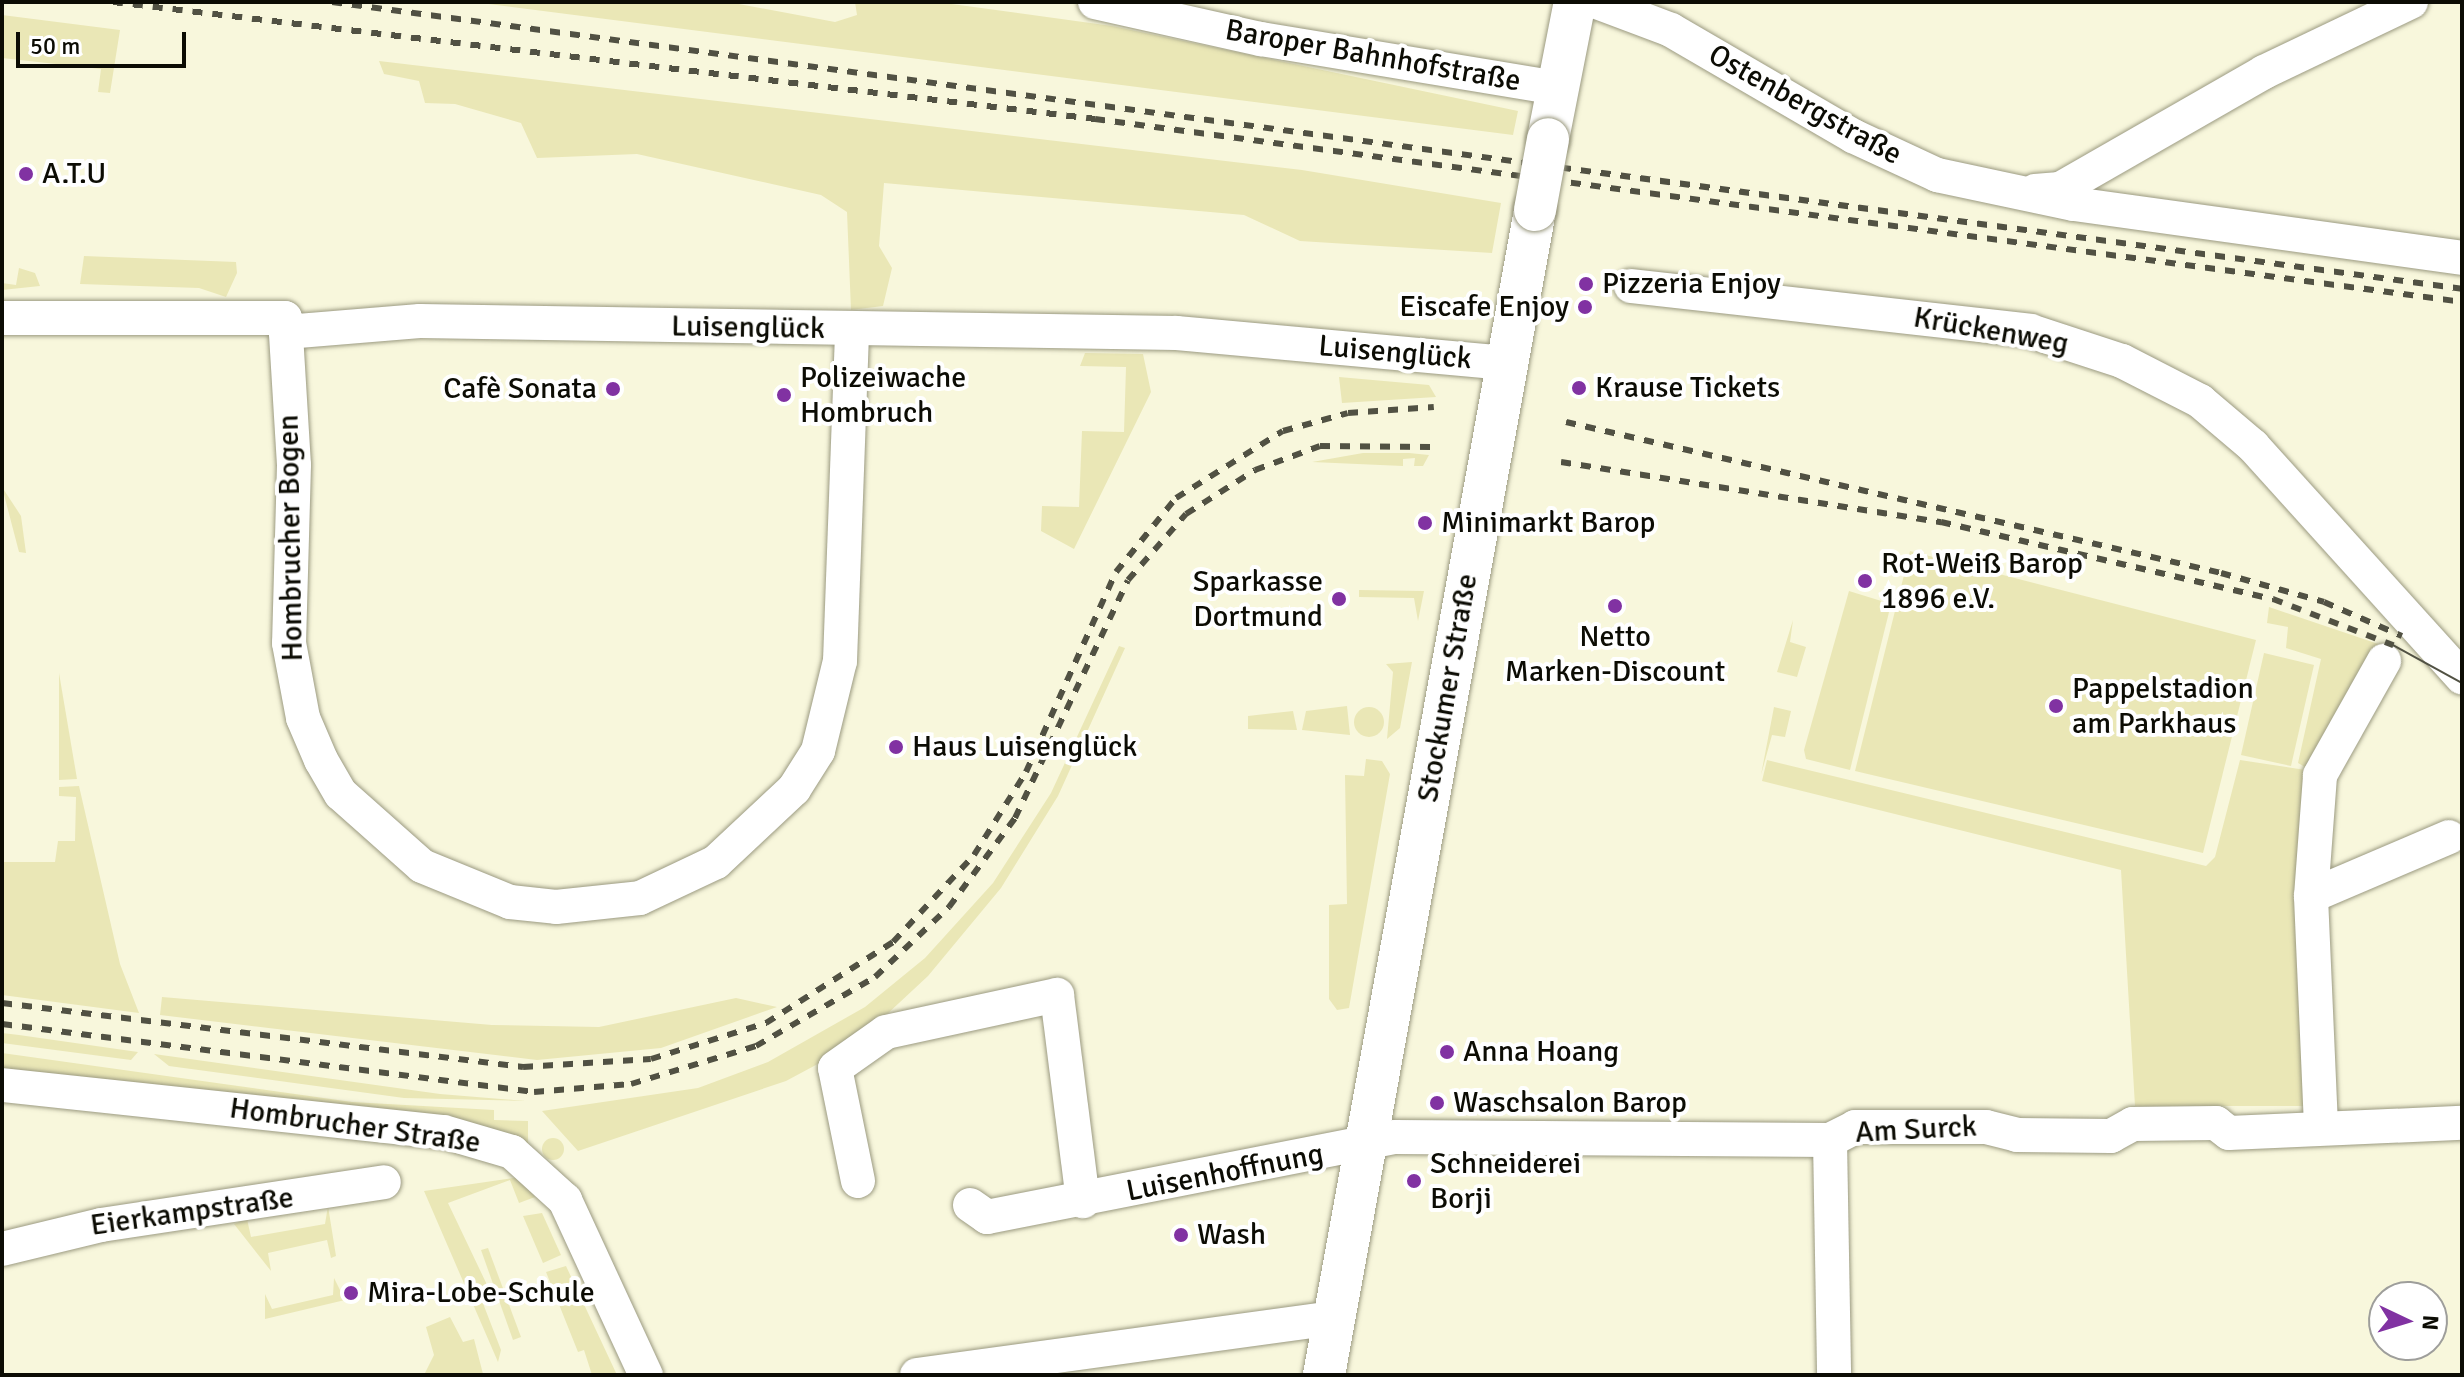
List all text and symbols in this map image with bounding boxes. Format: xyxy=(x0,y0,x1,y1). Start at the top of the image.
street label: Baroper Bahnhofstraße xyxy=(1222,12,1524,100)
scale bar xyxy=(20,16,190,66)
text: 50 m xyxy=(30,31,80,61)
street label: Ostenbergstraße xyxy=(1702,37,1908,173)
place label: A.T.U xyxy=(42,156,106,192)
marker: A.T.U xyxy=(17,165,35,183)
place label: Pizzeria Enjoy xyxy=(1602,266,1781,302)
marker: Pizzeria Enjoy xyxy=(1577,275,1595,293)
place label: Eiscafe Enjoy xyxy=(1399,289,1569,325)
marker: Eiscafe Enjoy xyxy=(1576,298,1594,316)
street label: Krückenweg xyxy=(1911,300,2071,362)
street label: Luisenglück xyxy=(671,309,825,347)
street label: Luisenglück xyxy=(1317,328,1473,378)
place label: Polizeiwache Hombruch xyxy=(800,360,966,430)
place label: Krause Tickets xyxy=(1595,370,1780,406)
place label: Cafè Sonata xyxy=(443,371,597,407)
marker: Krause Tickets xyxy=(1570,379,1588,397)
marker: Cafè Sonata xyxy=(604,380,622,398)
marker: Polizeiwache Hombruch xyxy=(775,386,793,404)
street label: Hombrucher Bogen xyxy=(271,414,311,662)
place label: Minimarkt Barop xyxy=(1441,505,1655,541)
marker: Minimarkt Barop xyxy=(1416,514,1434,532)
place label: Rot-Weiß Barop 1896 e.V. xyxy=(1881,546,2083,616)
place label: Sparkasse Dortmund xyxy=(1193,564,1323,634)
street label: Stockumer Straße xyxy=(1410,571,1486,805)
marker: Rot-Weiß Barop 1896 e.V. xyxy=(1856,572,1874,590)
marker: Sparkasse Dortmund xyxy=(1330,590,1348,608)
marker: Netto Marken-Discount xyxy=(1606,597,1624,615)
place label: Netto Marken-Discount xyxy=(1505,619,1725,690)
place label: Pappelstadion am Parkhaus xyxy=(2072,671,2254,742)
marker: Pappelstadion am Parkhaus xyxy=(2047,697,2065,715)
place label: Haus Luisenglück xyxy=(912,729,1137,765)
marker: Haus Luisenglück xyxy=(887,738,905,756)
place label: Anna Hoang xyxy=(1463,1034,1619,1070)
marker: Anna Hoang xyxy=(1438,1043,1456,1061)
place label: Waschsalon Barop xyxy=(1453,1085,1687,1121)
street label: Hombrucher Straße xyxy=(227,1091,483,1161)
marker: Waschsalon Barop xyxy=(1428,1094,1446,1112)
street label: Am Surck xyxy=(1854,1109,1978,1151)
street label: Luisenhoffnung xyxy=(1124,1136,1326,1210)
place label: Schneiderei Borji xyxy=(1430,1146,1581,1216)
marker: Schneiderei Borji xyxy=(1405,1172,1423,1190)
street label: Eierkampstraße xyxy=(88,1180,296,1244)
place label: Wash xyxy=(1197,1217,1266,1253)
marker: Wash xyxy=(1172,1226,1190,1244)
place label: Mira-Lobe-Schule xyxy=(367,1275,595,1311)
north arrow xyxy=(2368,1281,2448,1361)
marker: Mira-Lobe-Schule xyxy=(342,1284,360,1302)
text: N xyxy=(2416,1314,2444,1331)

